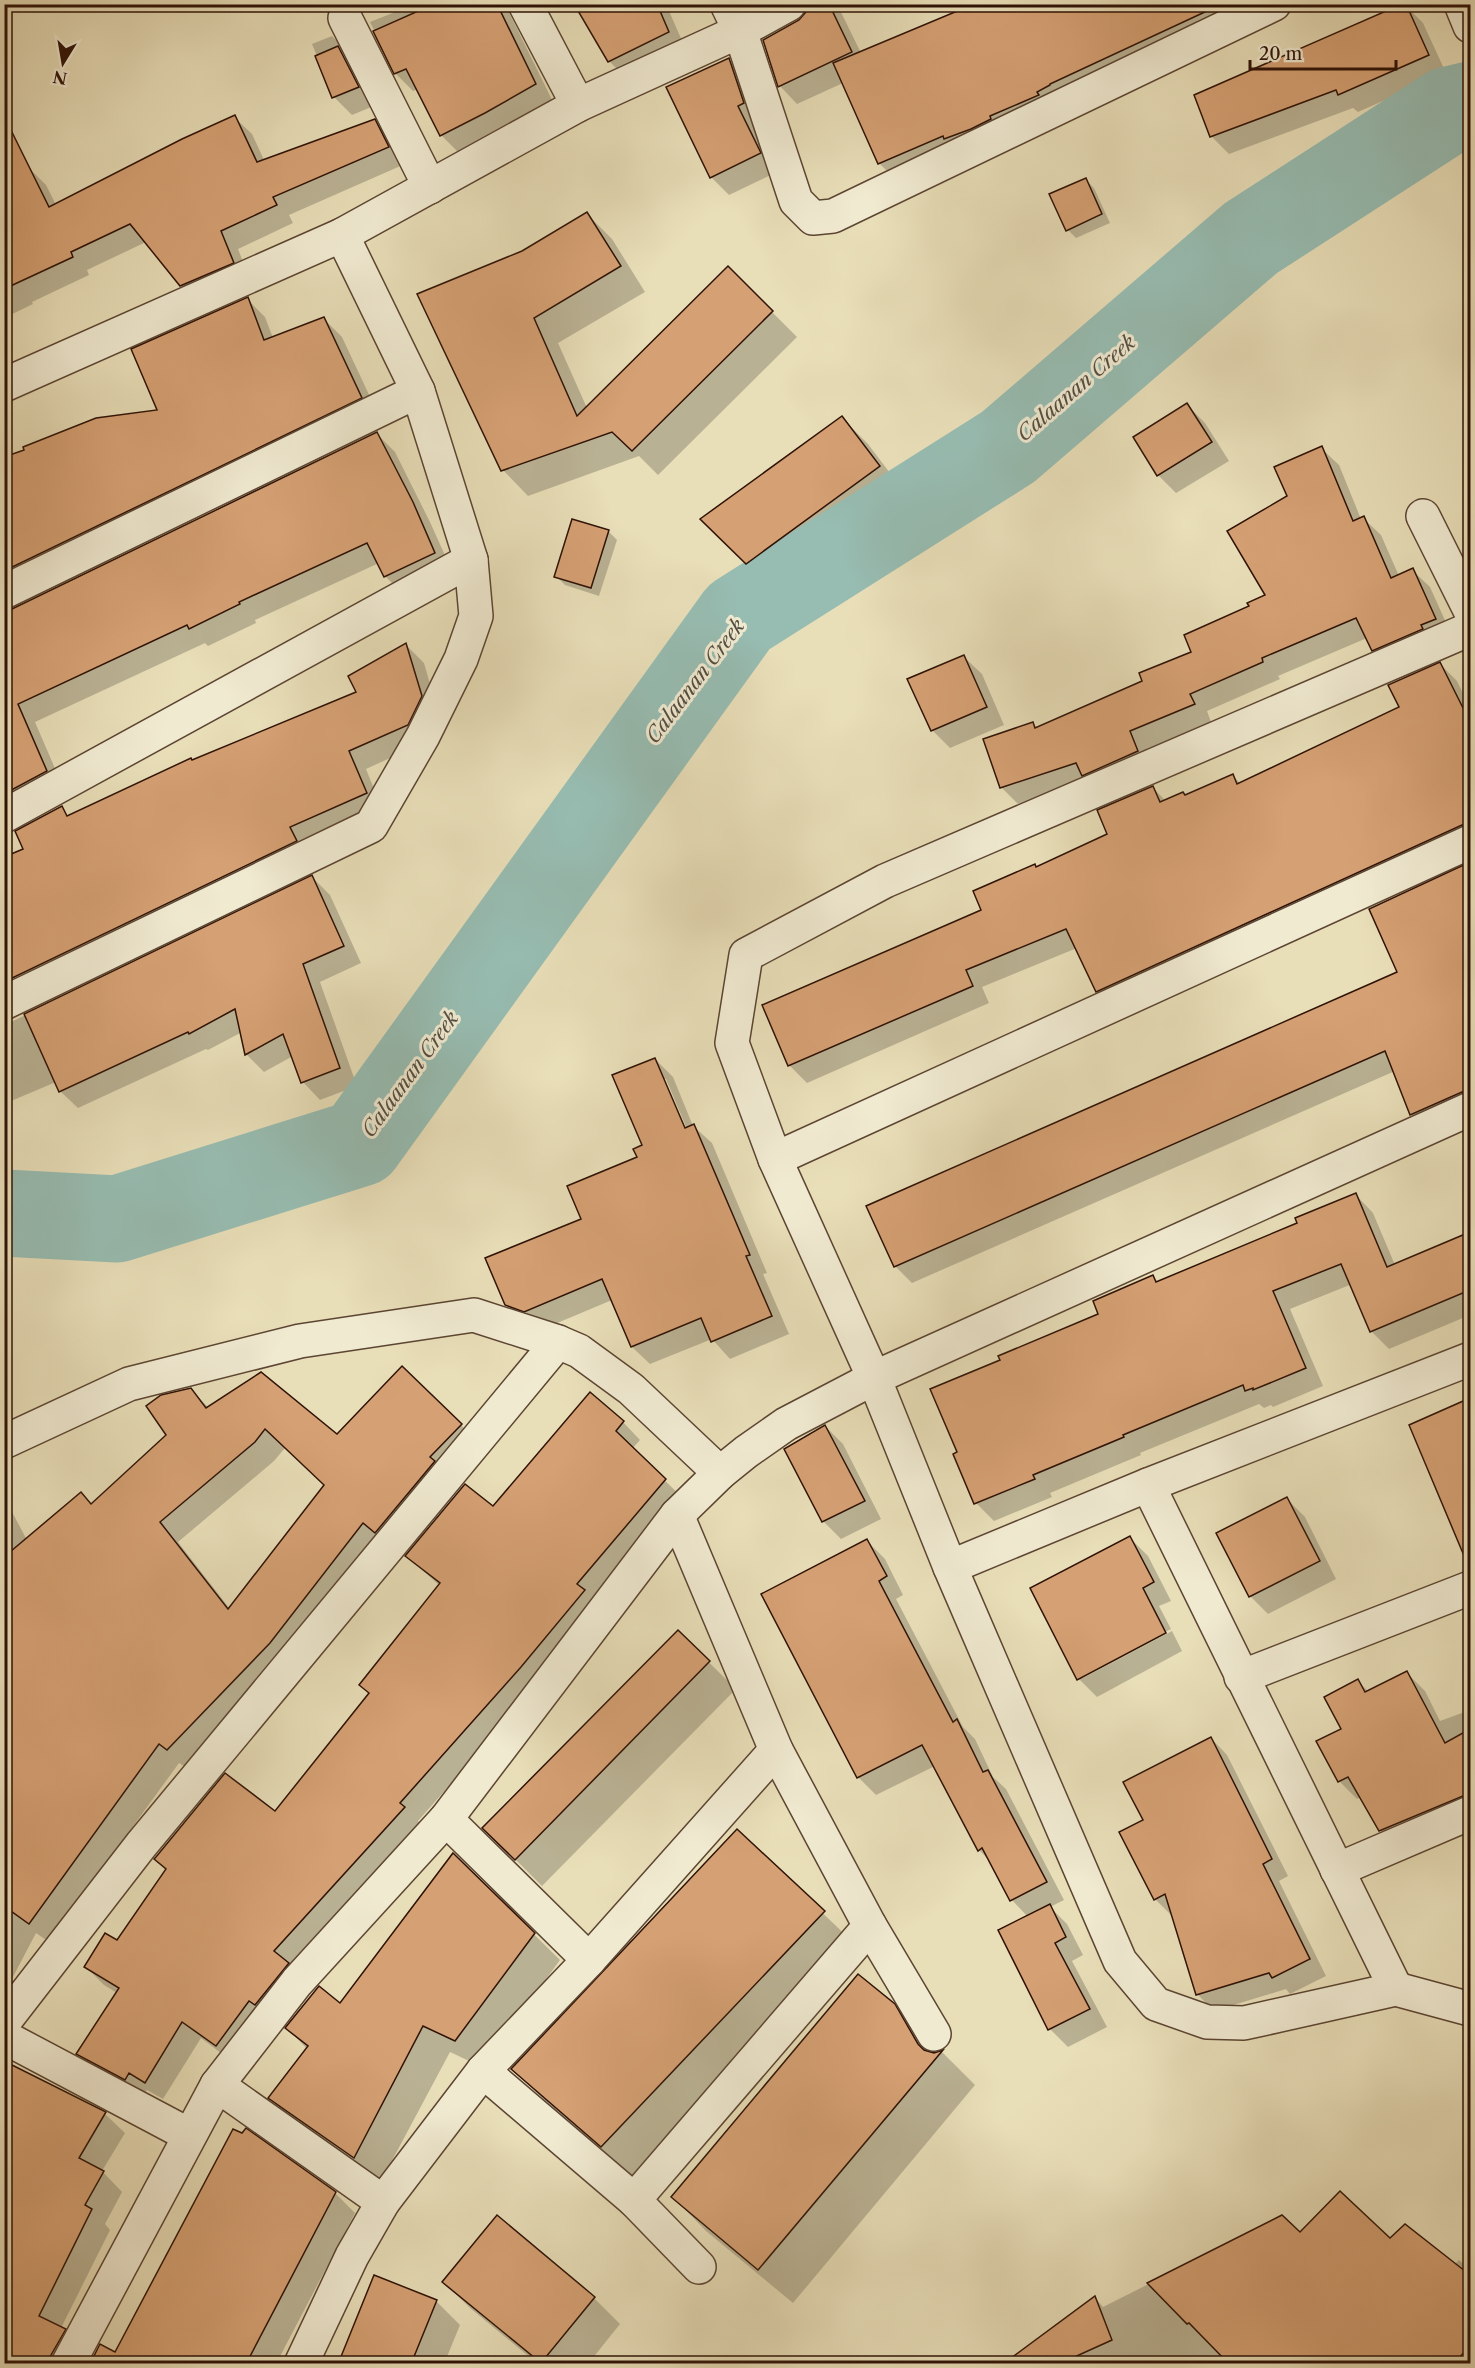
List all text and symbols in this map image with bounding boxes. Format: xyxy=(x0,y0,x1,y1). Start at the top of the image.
north arrow xyxy=(33,33,93,93)
scale bar xyxy=(1250,33,1396,71)
text: 20 m xyxy=(1259,43,1303,65)
text: N xyxy=(51,67,69,89)
water label: Calaanan Creek xyxy=(1012,330,1141,446)
water label: Calaanan Creek xyxy=(641,614,750,748)
water label: Calaanan Creek xyxy=(356,1006,464,1141)

